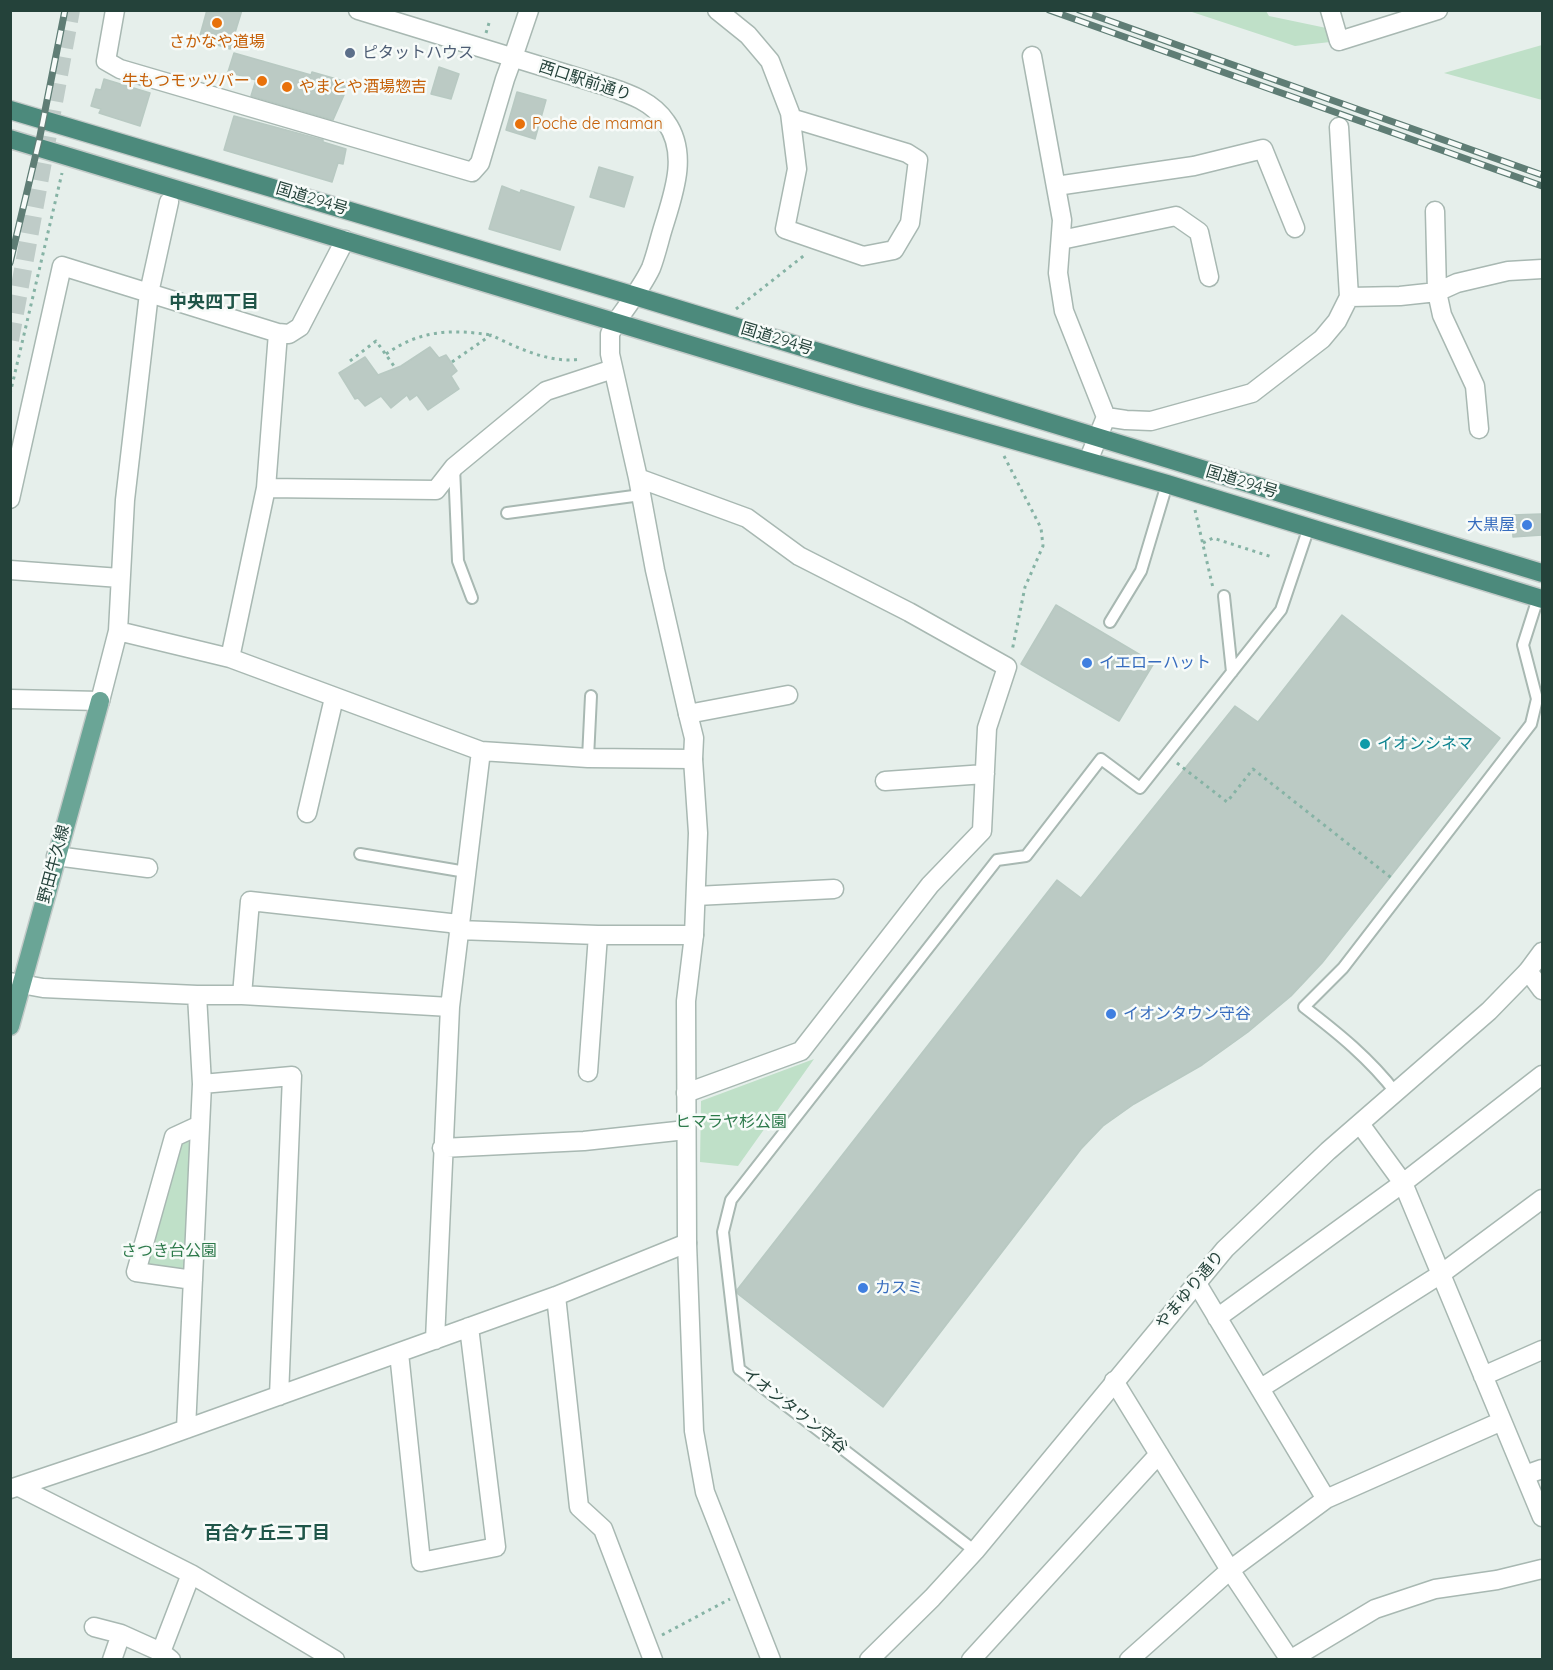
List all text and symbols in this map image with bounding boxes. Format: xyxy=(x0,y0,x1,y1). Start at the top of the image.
marker: さかなや道場 xyxy=(210,16,224,30)
place label: さかなや道場 xyxy=(169,32,265,52)
place label: ピタットハウス xyxy=(362,43,474,63)
marker: ピタットハウス xyxy=(343,46,357,60)
street label: 西口駅前通り xyxy=(536,57,634,105)
place label: 牛もつモッツバー xyxy=(122,71,250,91)
marker: 牛もつモッツバー xyxy=(255,74,269,88)
place label: やまとや酒場惣吉 xyxy=(299,77,427,97)
marker: やまとや酒場惣吉 xyxy=(280,80,294,94)
place label: Poche de maman xyxy=(532,114,663,134)
marker: Poche de maman xyxy=(513,117,527,131)
street label: 国道294号 xyxy=(274,179,350,219)
district label: 中央四丁目 xyxy=(169,292,259,314)
street label: 国道294号 xyxy=(739,319,815,359)
street label: 国道294号 xyxy=(1204,462,1280,502)
place label: 大黒屋 xyxy=(1467,515,1515,535)
marker: 大黒屋 xyxy=(1520,518,1534,532)
place label: イエローハット xyxy=(1099,653,1211,673)
marker: イエローハット xyxy=(1080,656,1094,670)
place label: イオンシネマ xyxy=(1377,734,1473,754)
marker: イオンシネマ xyxy=(1358,737,1372,751)
street label: 野田牛久線 xyxy=(34,823,74,905)
place label: イオンタウン守谷 xyxy=(1123,1004,1251,1024)
marker: イオンタウン守谷 xyxy=(1104,1007,1118,1021)
park label: ヒマラヤ杉公園 xyxy=(675,1112,787,1132)
park label: さつき台公園 xyxy=(121,1241,217,1261)
street label: やまゆり通り xyxy=(1152,1247,1228,1333)
place label: カスミ xyxy=(875,1278,923,1298)
marker: カスミ xyxy=(856,1281,870,1295)
street label: イオンタウン守谷 xyxy=(739,1364,851,1458)
district label: 百合ケ丘三丁目 xyxy=(204,1523,330,1545)

